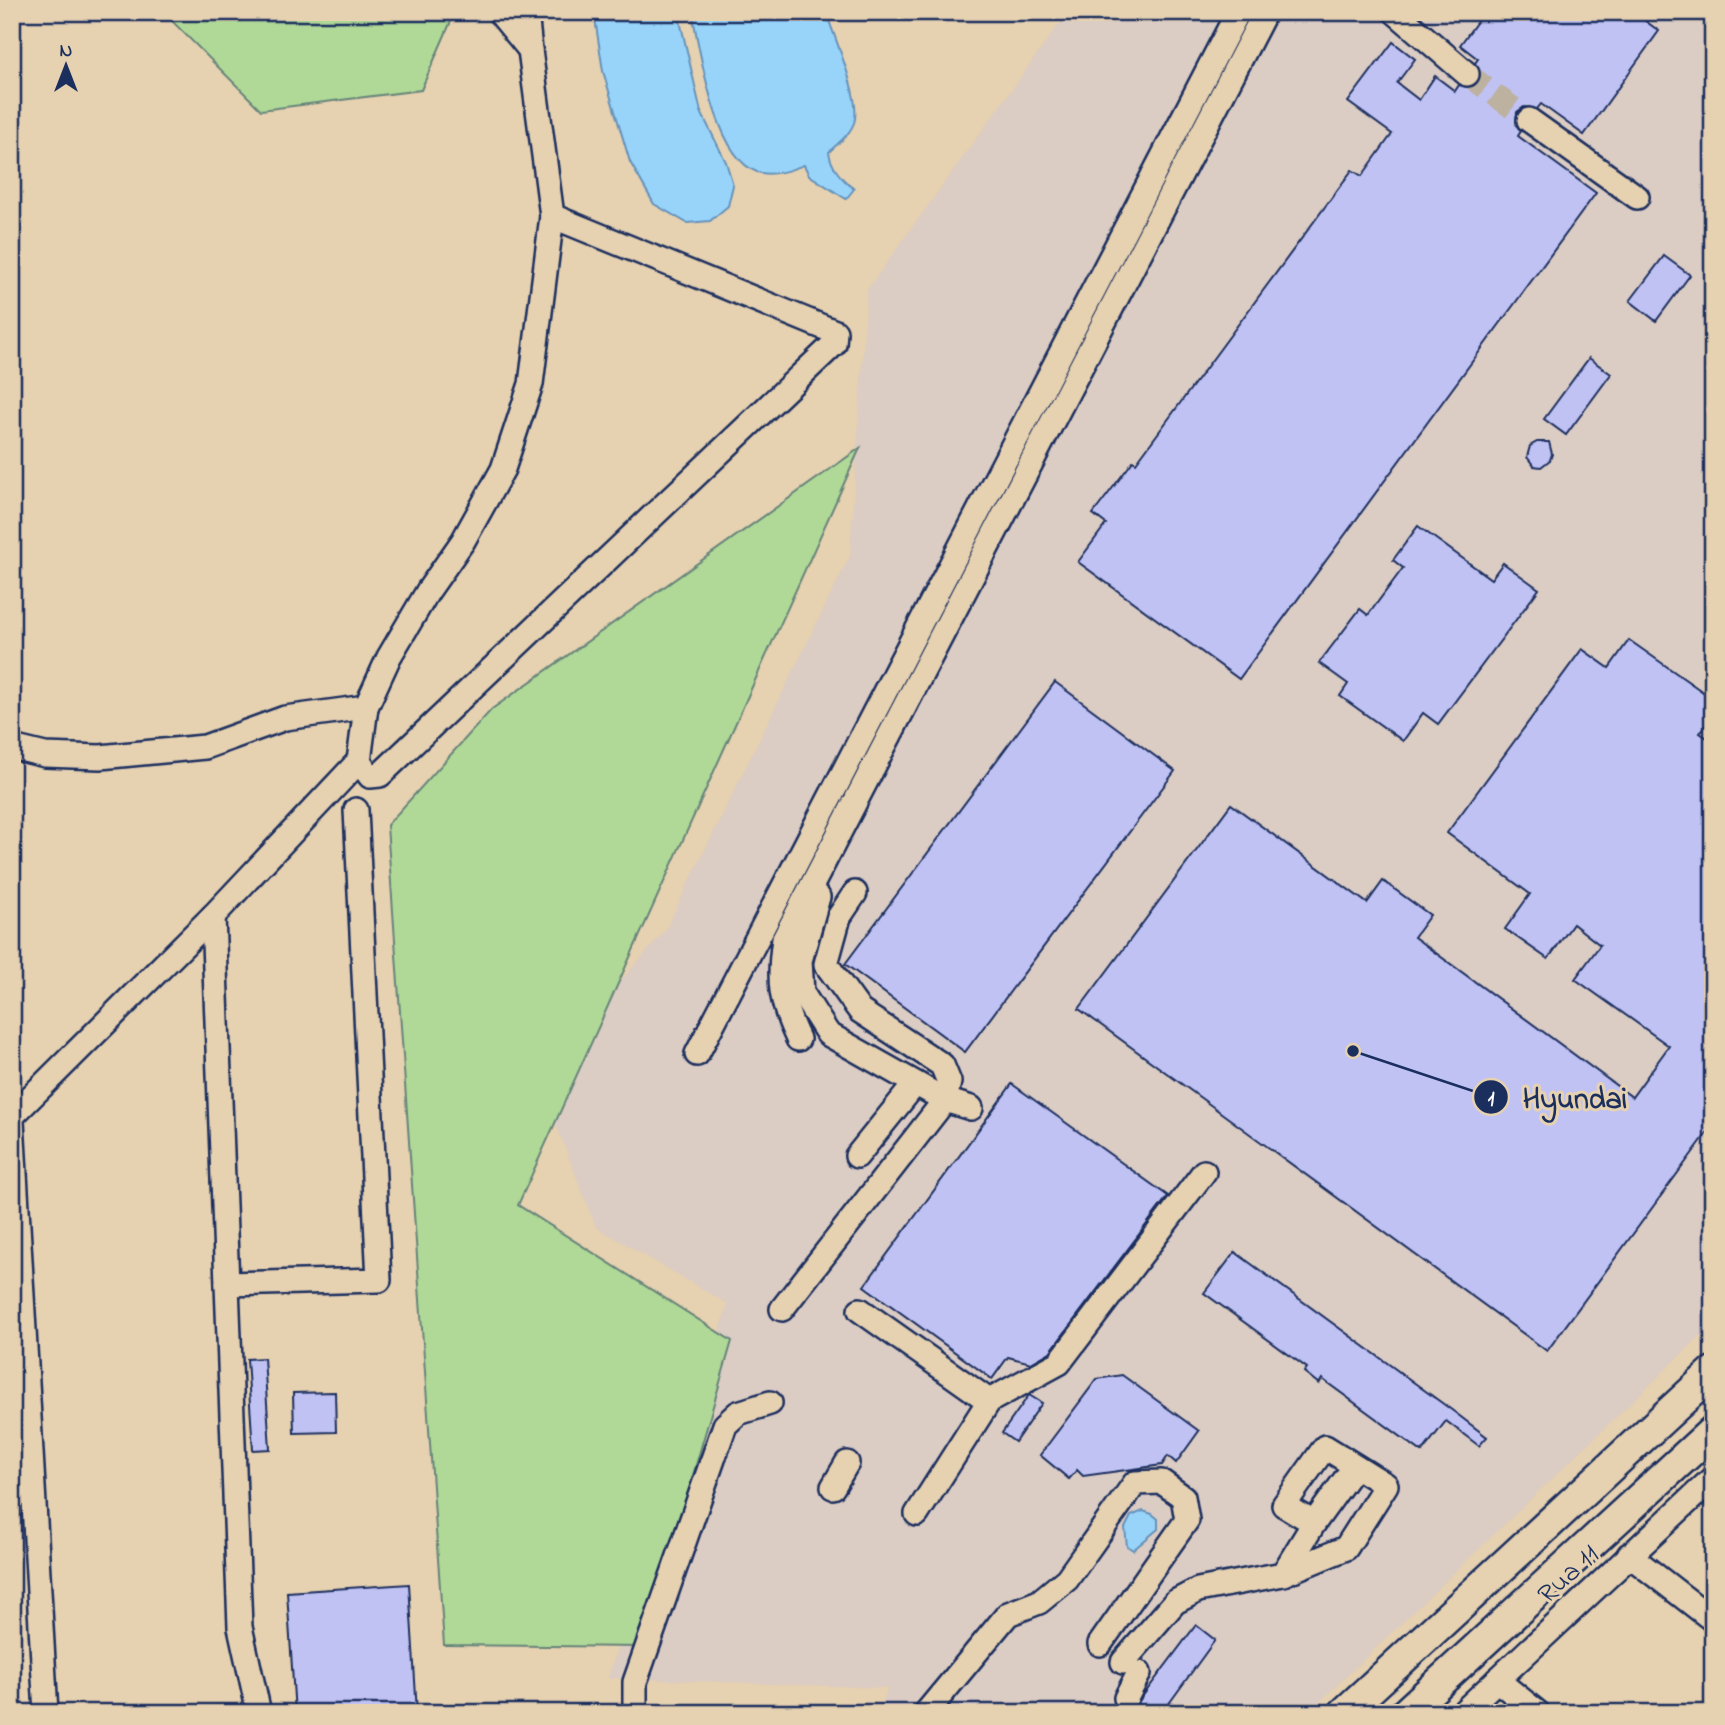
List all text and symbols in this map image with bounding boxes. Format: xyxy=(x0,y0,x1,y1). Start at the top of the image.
north arrow xyxy=(32,32,102,102)
text: N xyxy=(60,38,73,65)
callout: Hyundai xyxy=(1473,1072,1641,1123)
text: Hyundai xyxy=(1523,1079,1627,1123)
text: 1 xyxy=(1488,1085,1495,1115)
street label: Rua 11 xyxy=(1529,1536,1610,1615)

